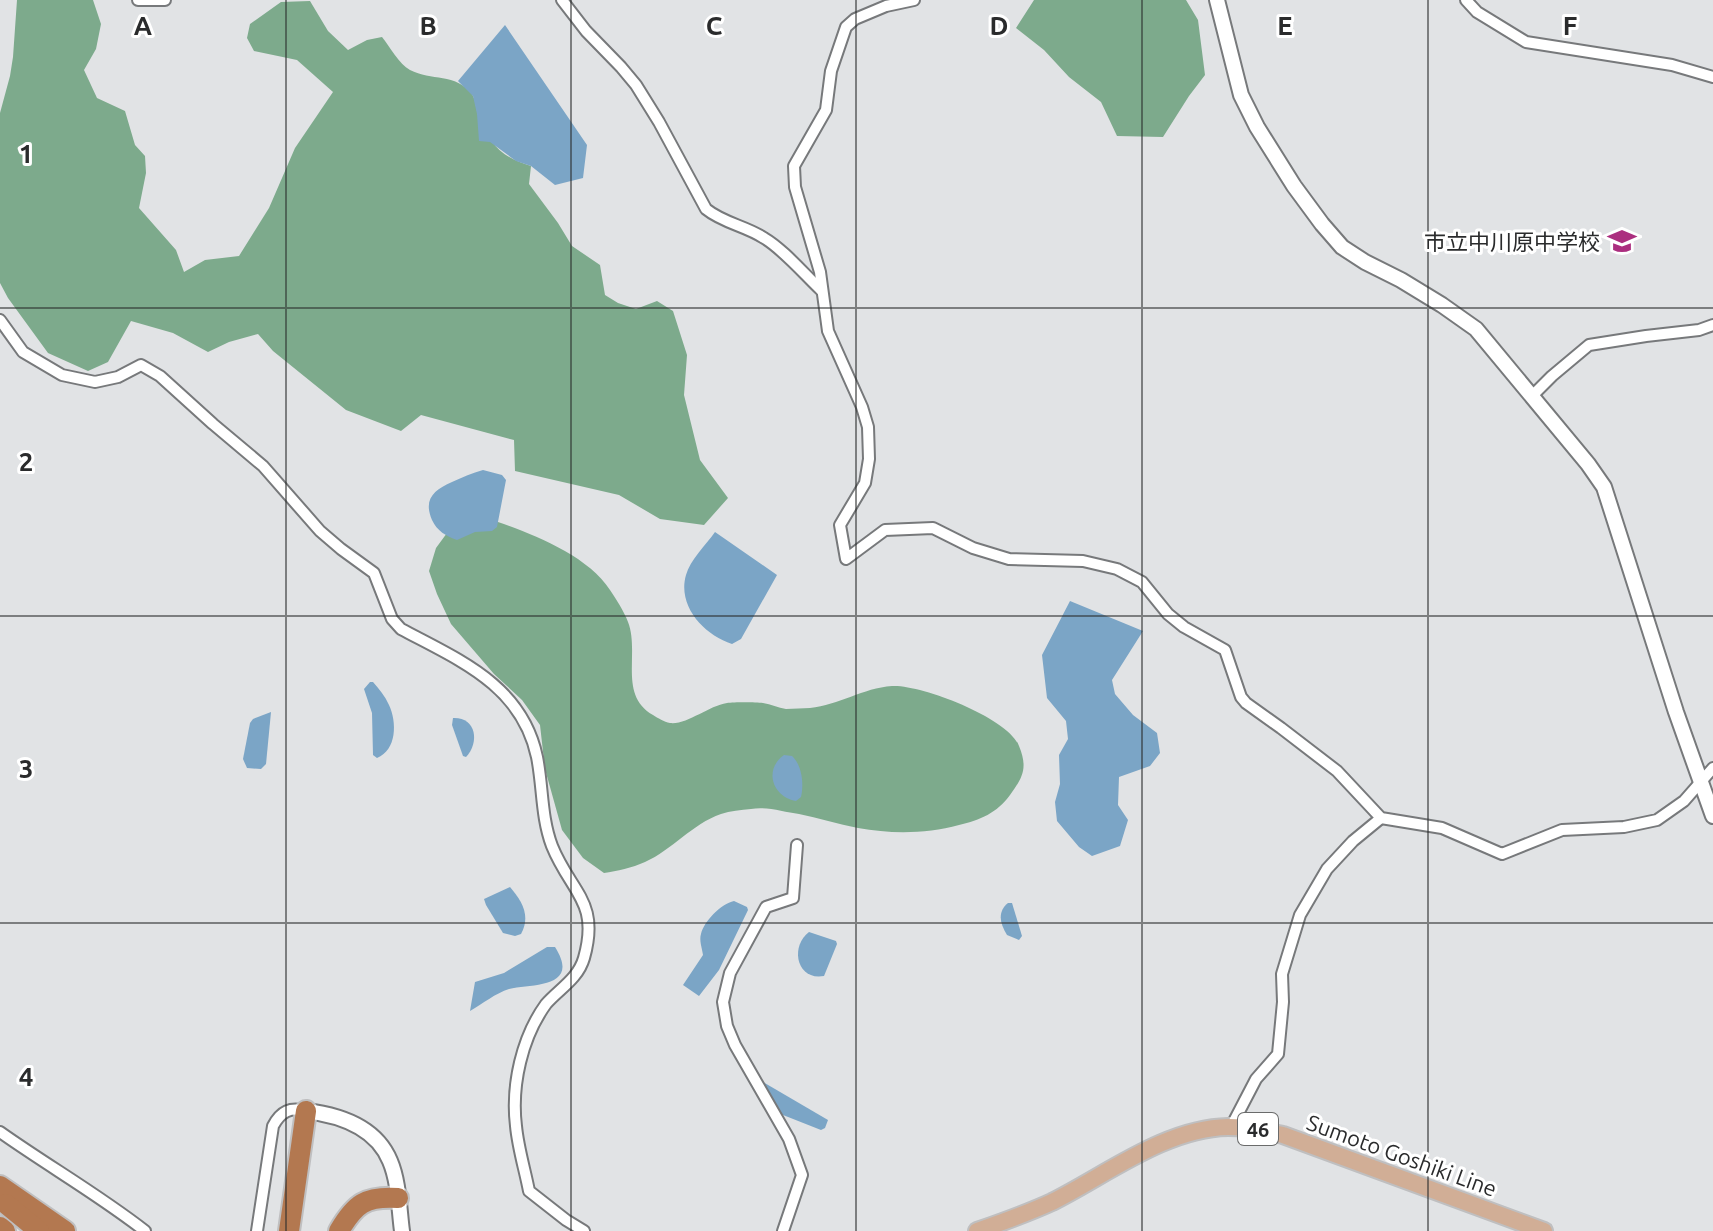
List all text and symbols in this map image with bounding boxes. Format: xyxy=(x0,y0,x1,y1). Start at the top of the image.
text: A xyxy=(134,11,153,40)
text: B xyxy=(419,11,437,40)
text: C xyxy=(706,11,723,40)
text: D xyxy=(990,11,1008,40)
text: E xyxy=(1277,11,1293,40)
text: F xyxy=(1563,11,1577,40)
text: 1 xyxy=(19,139,33,168)
school or university icon: 市立中川原中学校 xyxy=(1607,226,1637,256)
place label: 市立中川原中学校 xyxy=(1424,229,1600,254)
text: 2 xyxy=(19,447,33,476)
text: 3 xyxy=(19,754,33,783)
text: 4 xyxy=(19,1062,33,1091)
street label: Sumoto Goshiki Line xyxy=(1304,1109,1500,1201)
road number: 46 xyxy=(1238,1113,1278,1145)

